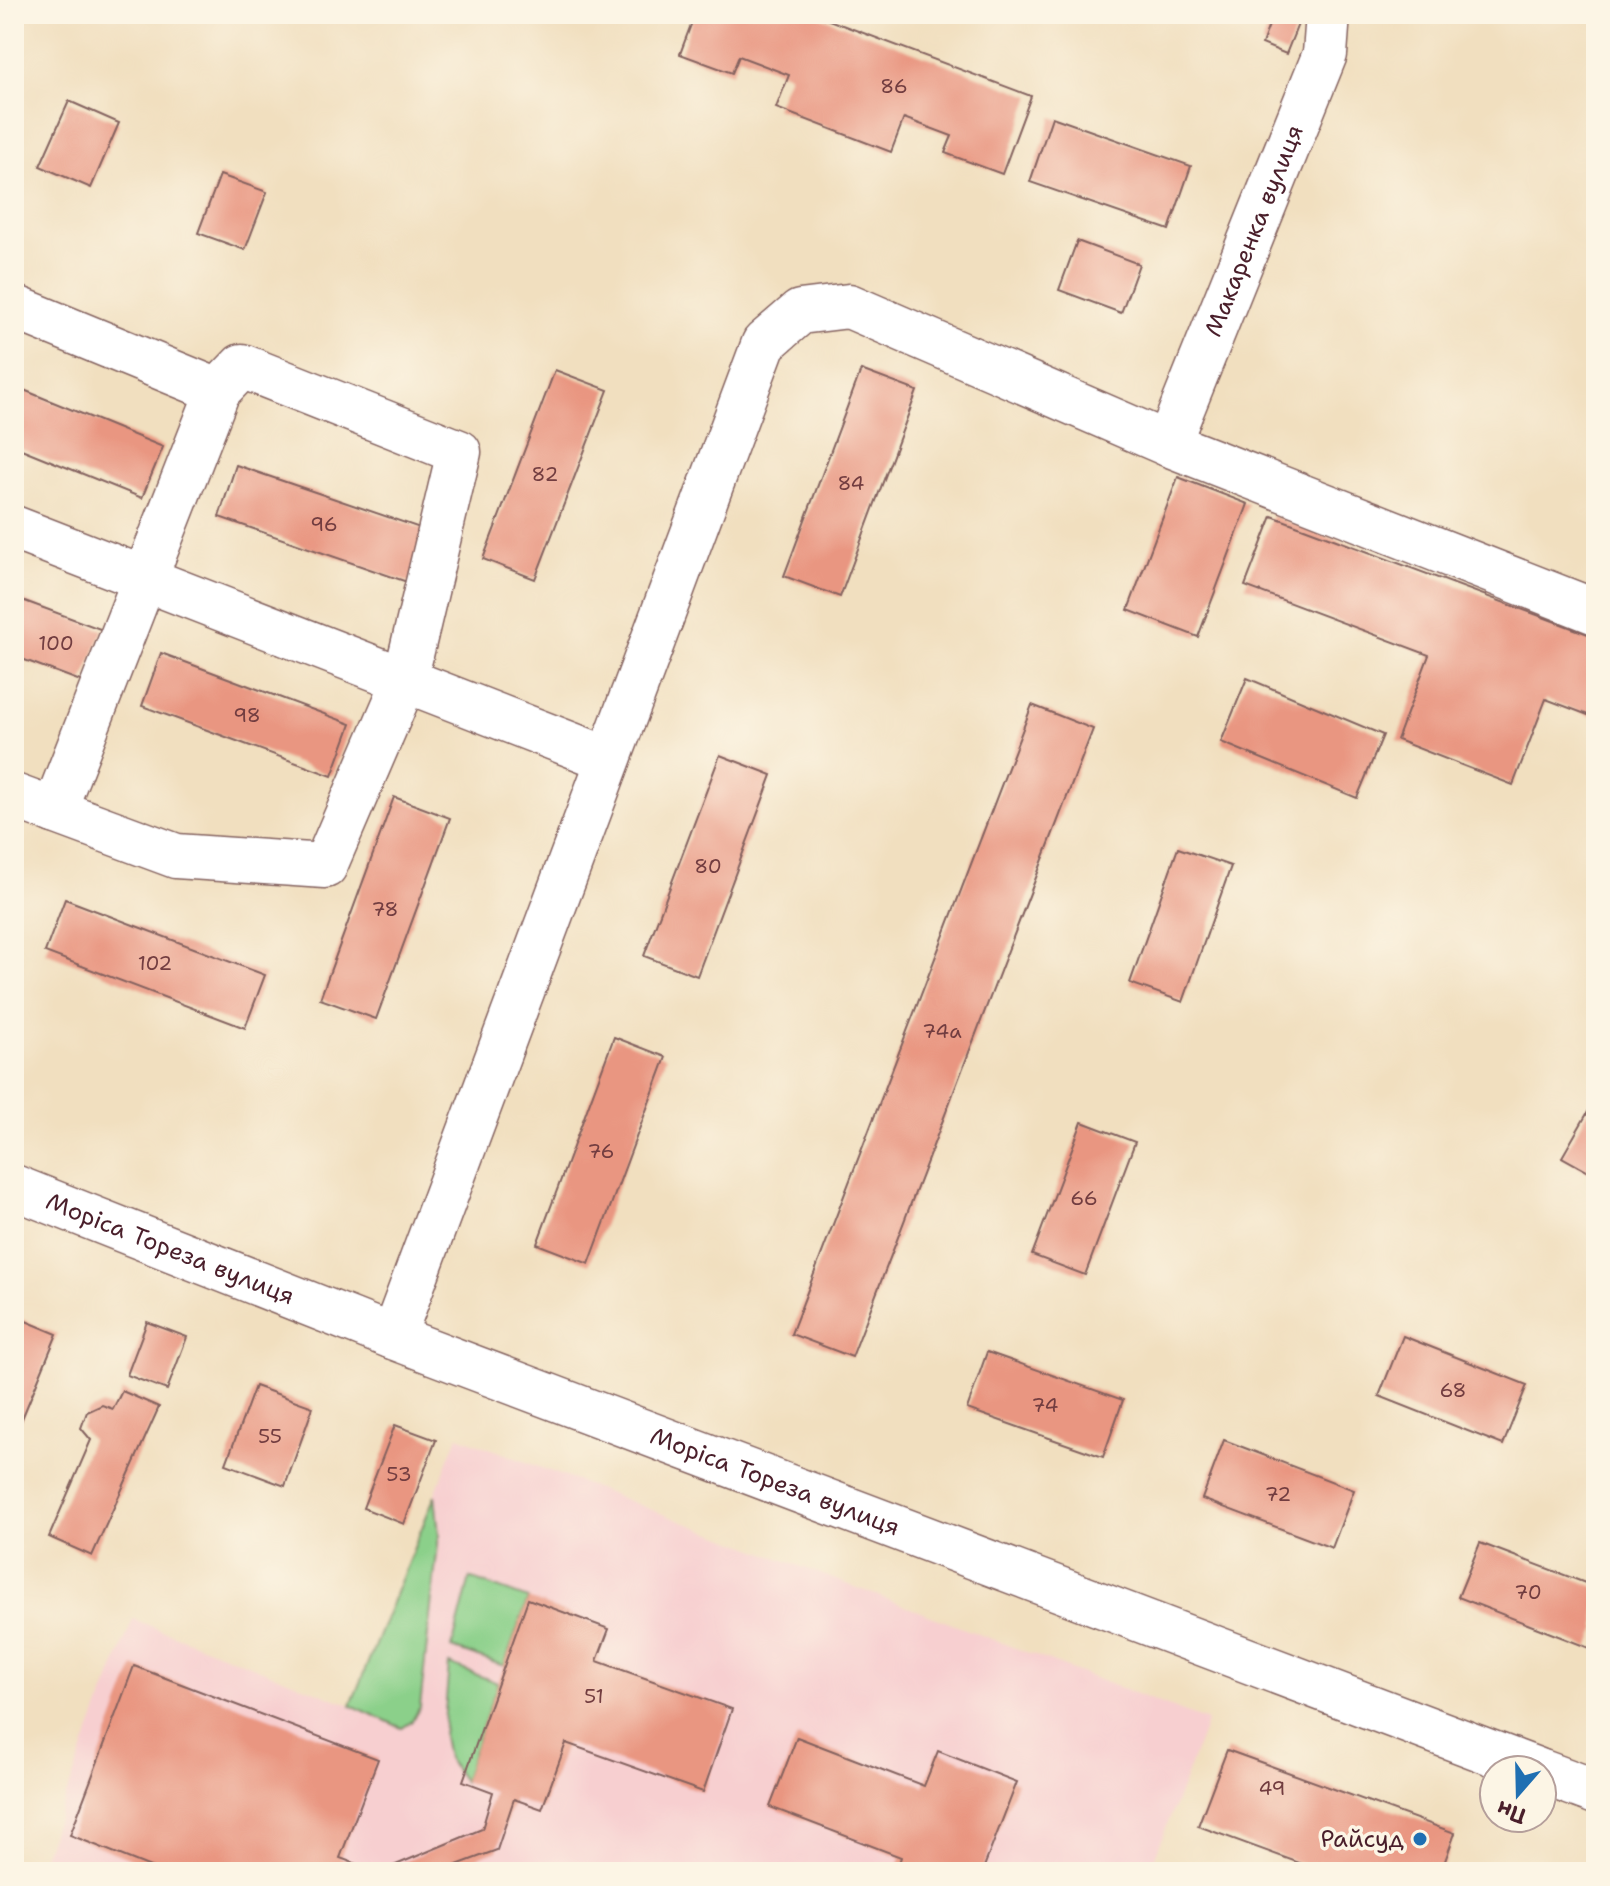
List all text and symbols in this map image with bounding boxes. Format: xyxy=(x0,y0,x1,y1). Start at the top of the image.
house number: 86 xyxy=(880,73,908,99)
street label: Макаренка вулиця xyxy=(1197,120,1311,341)
house number: 82 xyxy=(532,461,558,487)
house number: 84 xyxy=(837,470,865,496)
house number: 96 xyxy=(310,511,338,537)
house number: 100 xyxy=(38,630,74,656)
house number: 98 xyxy=(233,702,261,728)
house number: 80 xyxy=(694,853,722,879)
house number: 78 xyxy=(371,896,399,922)
house number: 102 xyxy=(138,950,172,976)
house number: 74а xyxy=(922,1018,962,1044)
house number: 76 xyxy=(587,1138,615,1164)
street label: Моріса Тореза вулиця xyxy=(41,1185,299,1312)
house number: 66 xyxy=(1070,1185,1098,1211)
house number: 68 xyxy=(1439,1377,1467,1403)
house number: 74 xyxy=(1031,1392,1059,1418)
street label: Моріса Тореза вулиця xyxy=(646,1420,904,1543)
house number: 55 xyxy=(258,1423,282,1449)
house number: 53 xyxy=(386,1461,412,1487)
house number: 72 xyxy=(1265,1481,1291,1507)
house number: 70 xyxy=(1514,1579,1542,1605)
house number: 51 xyxy=(584,1683,604,1709)
north arrow xyxy=(1478,1754,1558,1834)
house number: 49 xyxy=(1258,1775,1286,1801)
text: Пн xyxy=(1493,1794,1530,1831)
place label: Райсуд xyxy=(1320,1823,1404,1855)
marker: Райсуд xyxy=(1411,1830,1429,1848)

